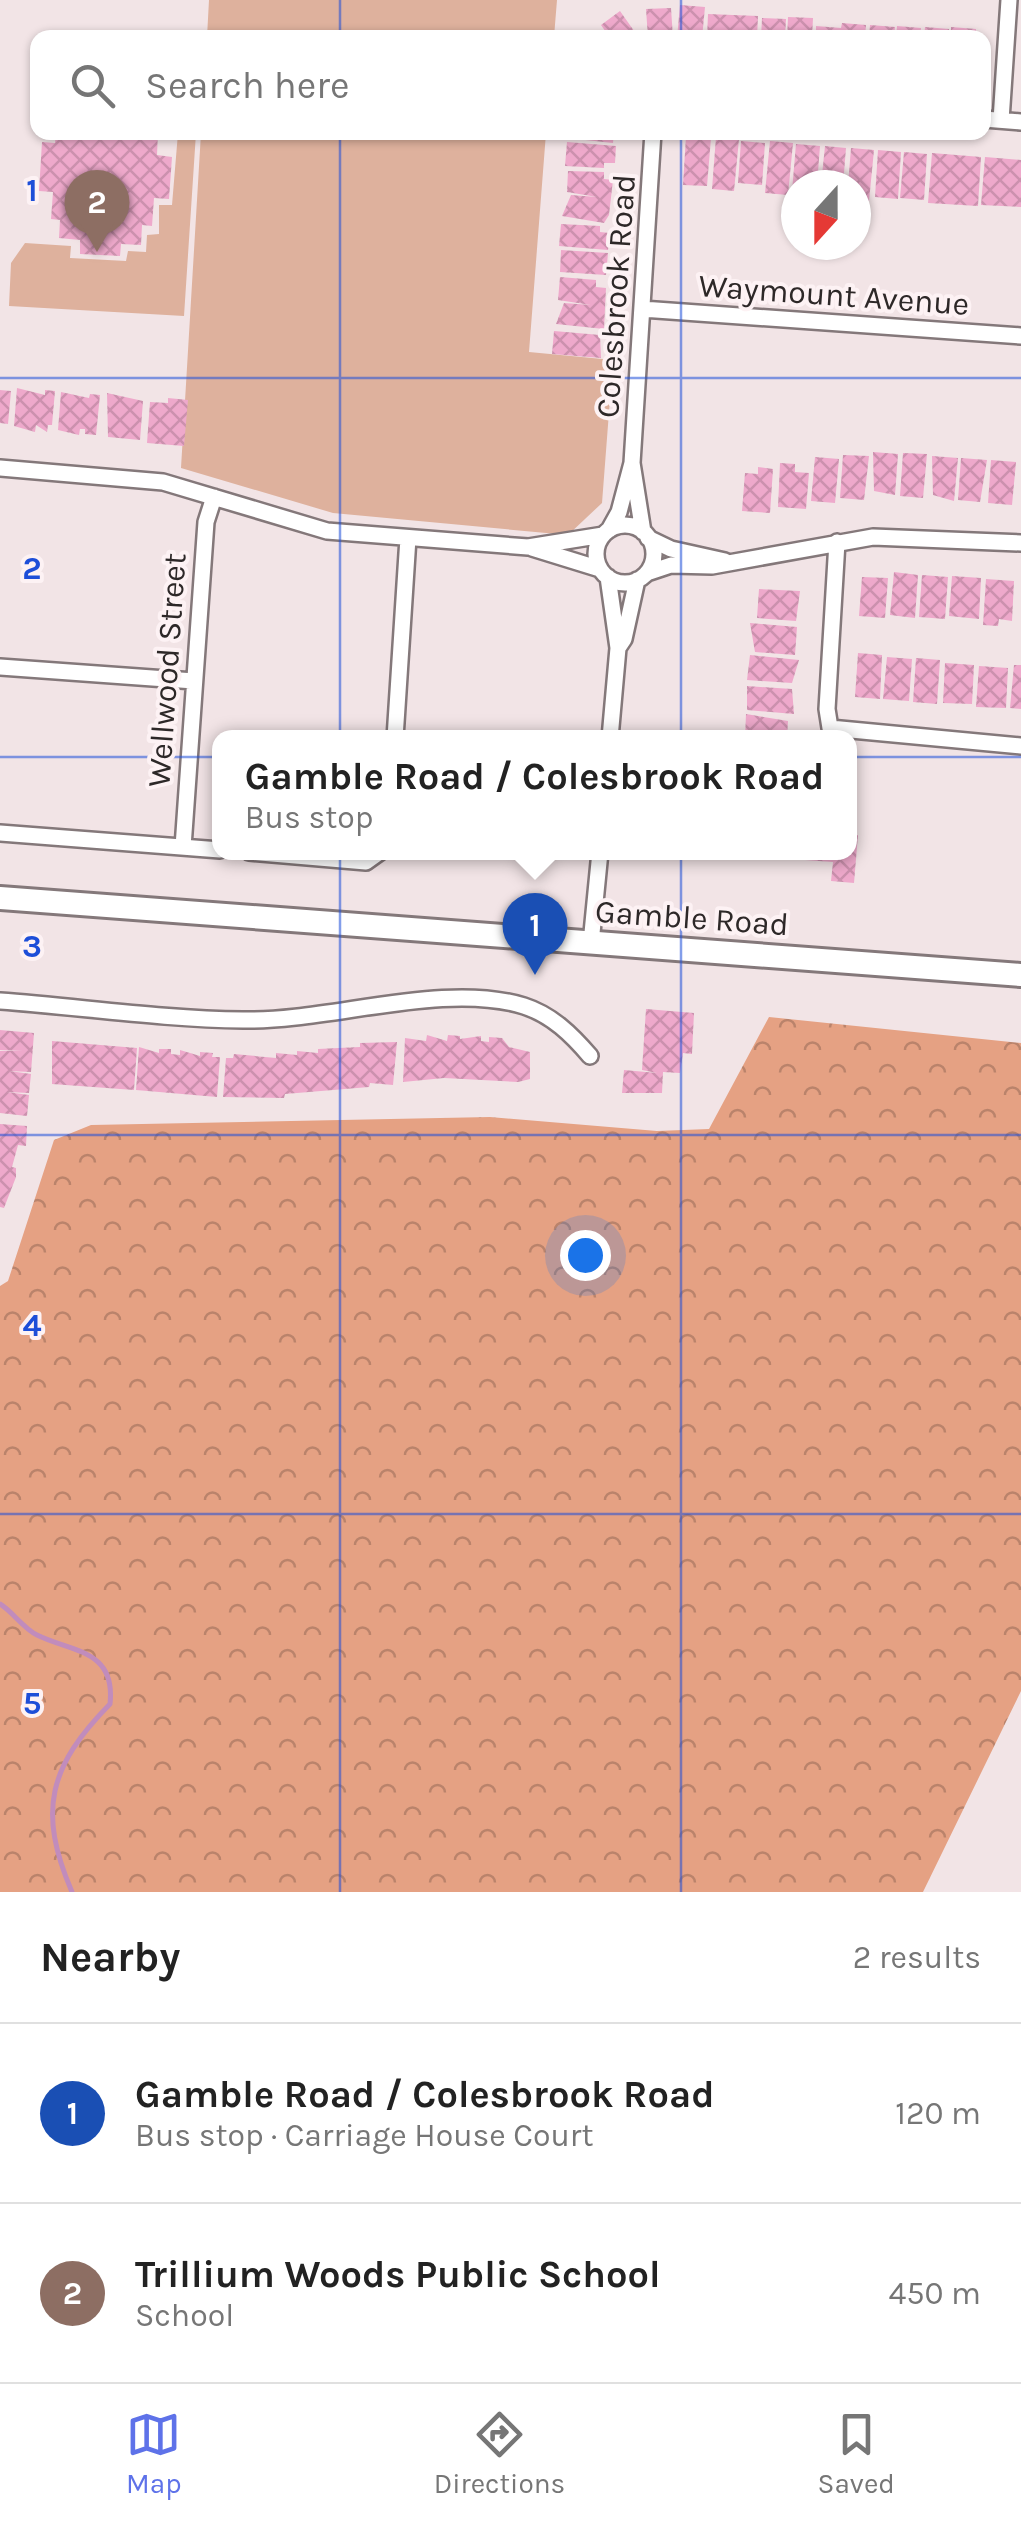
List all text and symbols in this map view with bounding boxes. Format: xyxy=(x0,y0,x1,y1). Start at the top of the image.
search box xyxy=(30,30,991,140)
icon: search xyxy=(65,58,120,113)
text: Search here xyxy=(145,63,349,108)
pin: 2 xyxy=(64,170,130,252)
north arrow xyxy=(781,170,871,260)
text: 1 xyxy=(26,172,38,209)
street label: Colesbrook Road xyxy=(589,173,643,419)
street label: Waymount Avenue xyxy=(697,267,971,323)
text: 2 xyxy=(22,550,42,587)
street label: Wellwood Street xyxy=(140,552,194,788)
popup xyxy=(212,730,857,860)
text: Gamble Road / Colesbrook Road xyxy=(245,754,824,799)
text: Bus stop xyxy=(245,799,373,836)
pin: 1 xyxy=(502,892,568,975)
street label: Gamble Road xyxy=(594,893,790,943)
text: 3 xyxy=(22,928,42,965)
your location xyxy=(560,1230,611,1281)
text: 4 xyxy=(22,1307,42,1344)
text: 5 xyxy=(23,1685,41,1722)
text: Nearby xyxy=(40,1932,180,1982)
text: 2 results xyxy=(853,1939,981,1976)
text: Gamble Road / Colesbrook Road xyxy=(135,2072,715,2117)
text: 1 xyxy=(67,2095,78,2132)
text: 120 m xyxy=(895,2095,981,2132)
text: Bus stop · Carriage House Court xyxy=(135,2117,593,2154)
text: Trillium Woods Public School xyxy=(135,2252,661,2297)
text: 2 xyxy=(63,2275,82,2312)
text: 450 m xyxy=(889,2275,981,2312)
text: School xyxy=(135,2297,234,2334)
tab: Map xyxy=(126,2407,182,2500)
tab: Directions xyxy=(434,2407,565,2500)
tab: Saved xyxy=(817,2407,895,2500)

